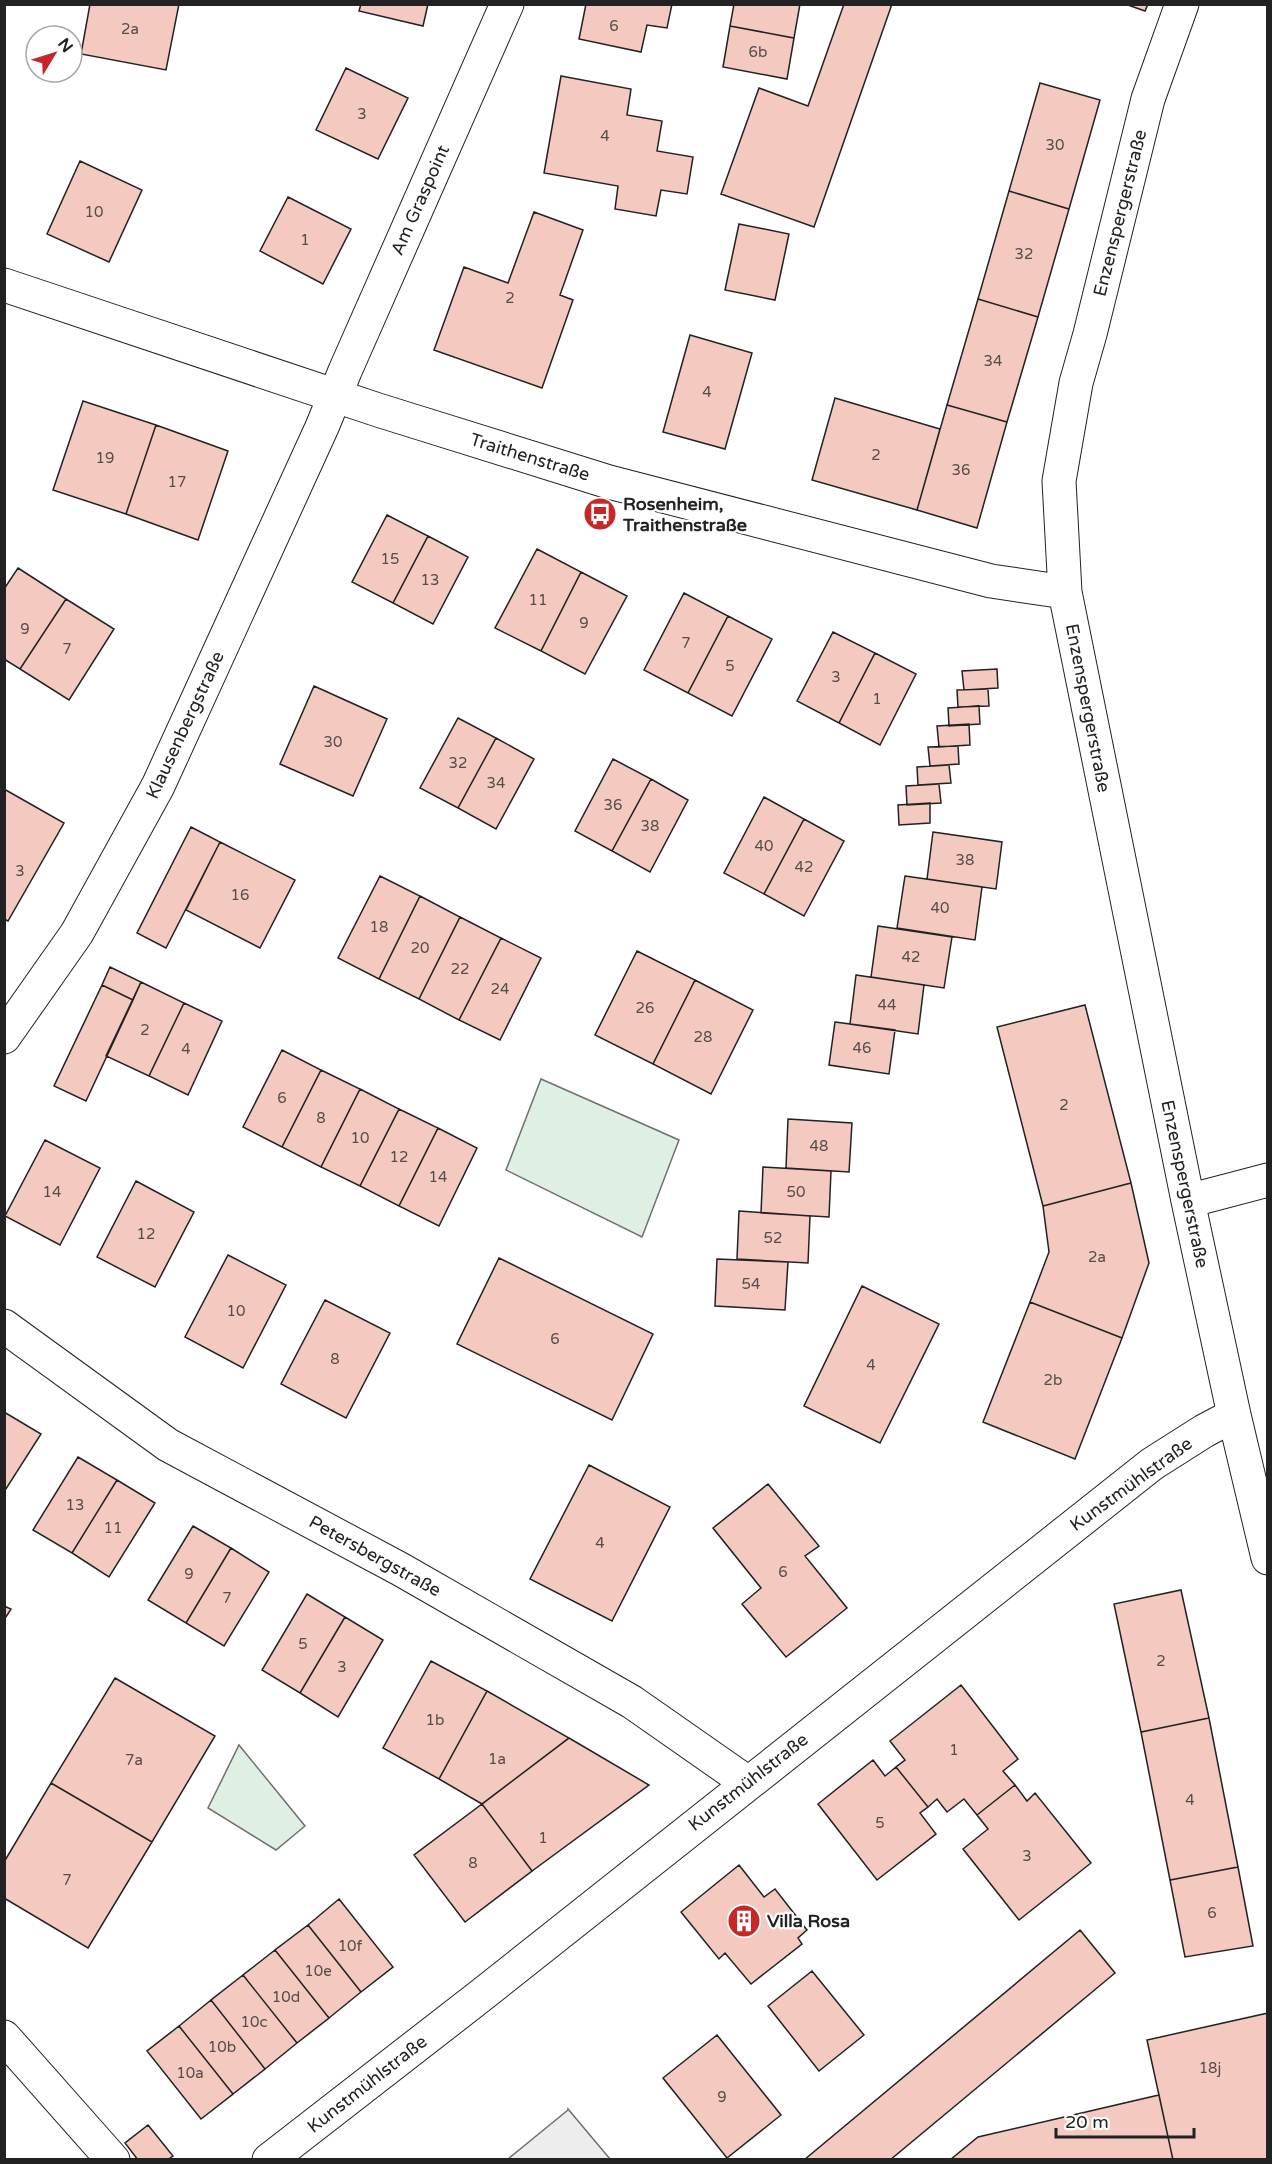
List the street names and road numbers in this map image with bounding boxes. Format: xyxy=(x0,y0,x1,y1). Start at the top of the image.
street label: Enzenspergerstraße xyxy=(1089,127,1151,299)
street label: Am Graspoint xyxy=(386,141,454,258)
street label: Traithenstraße xyxy=(468,428,592,486)
street label: Enzenspergerstraße xyxy=(1061,622,1115,794)
street label: Klausenbergstraße xyxy=(141,648,229,802)
street label: Enzenspergerstraße xyxy=(1156,1098,1214,1270)
street label: Kunstmühlstraße xyxy=(1066,1432,1196,1536)
street label: Petersbergstraße xyxy=(305,1511,445,1601)
street label: Kunstmühlstraße xyxy=(684,1728,812,1836)
street label: Kunstmühlstraße xyxy=(303,2030,431,2138)

